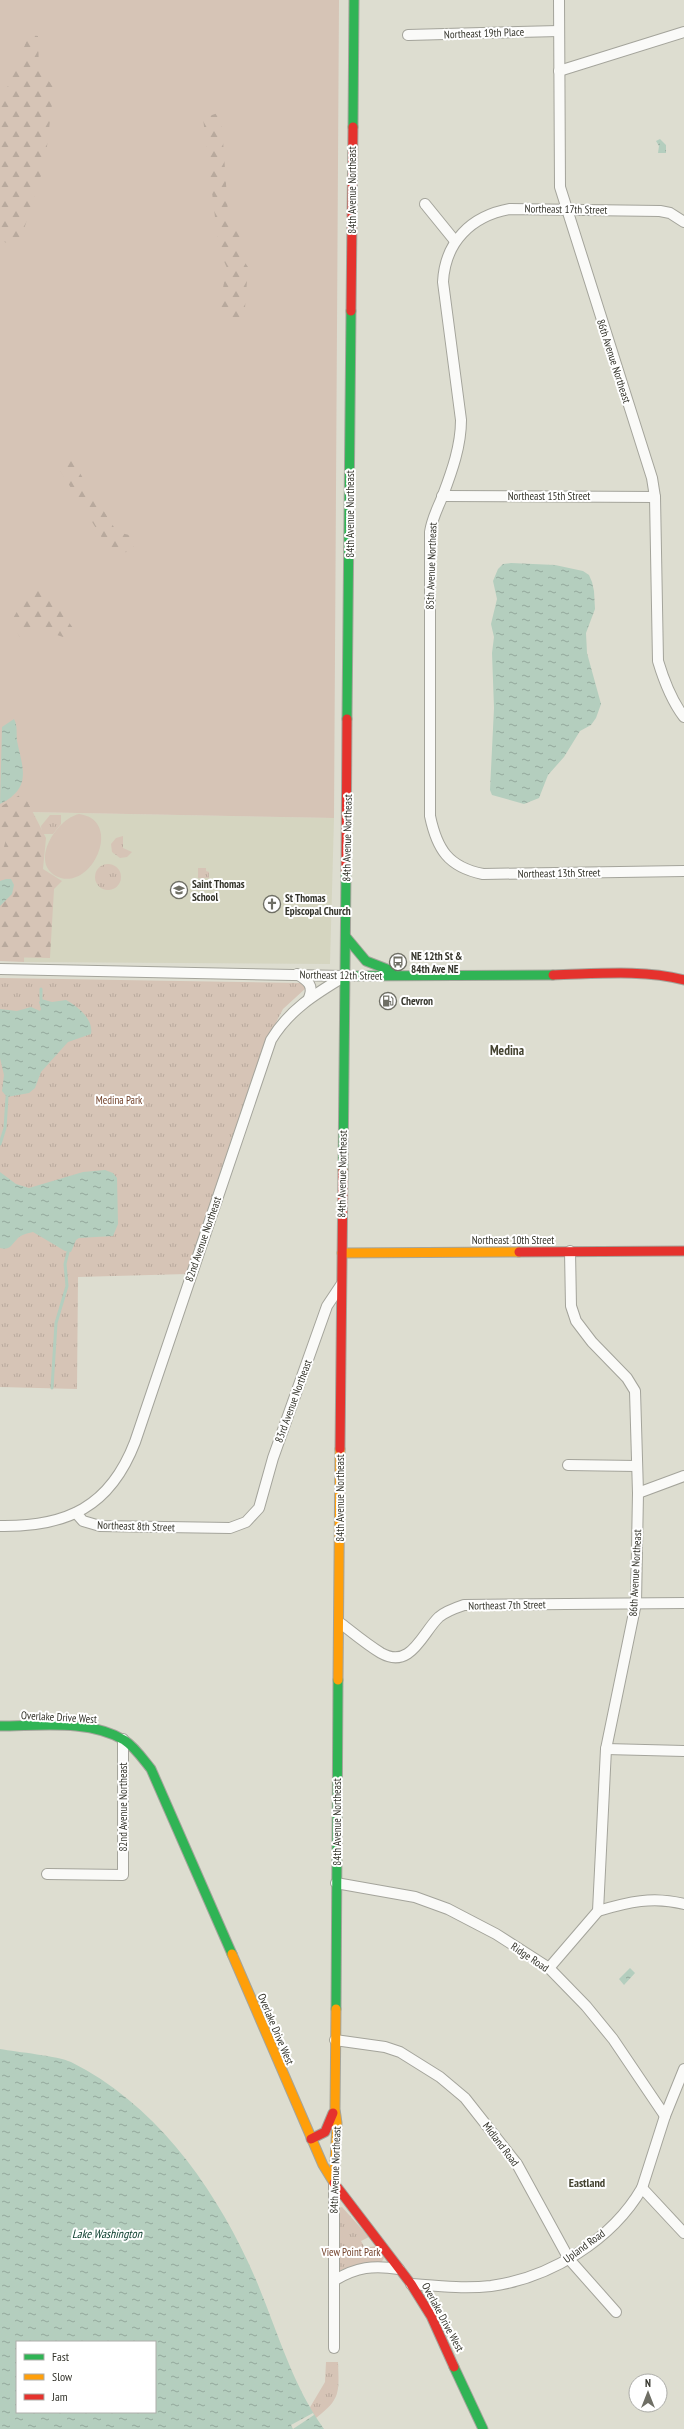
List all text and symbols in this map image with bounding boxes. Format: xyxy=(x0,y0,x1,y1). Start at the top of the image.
street label: Northeast 19th Place xyxy=(444,25,525,41)
street label: 84th Avenue Northeast xyxy=(345,146,359,234)
street label: Northeast 17th Street xyxy=(525,201,607,217)
street label: 86th Avenue Northeast xyxy=(594,317,634,405)
street label: 84th Avenue Northeast xyxy=(343,470,357,558)
street label: Northeast 15th Street xyxy=(508,489,590,503)
street label: 85th Avenue Northeast xyxy=(422,522,440,610)
street label: 84th Avenue Northeast xyxy=(339,794,355,882)
street label: Northeast 13th Street xyxy=(518,865,600,881)
place label: Saint Thomas School xyxy=(192,877,245,904)
school or university icon: Saint Thomas School xyxy=(169,880,189,900)
place label: St Thomas Episcopal Church xyxy=(285,891,351,918)
church icon: St Thomas Episcopal Church xyxy=(262,894,282,914)
place label: NE 12th St & 84th Ave NE xyxy=(411,949,463,976)
bus stop icon: NE 12th St & 84th Ave NE xyxy=(388,952,408,972)
street label: Northeast 12th Street xyxy=(300,967,382,983)
fuel station icon: Chevron xyxy=(378,991,398,1011)
place label: Chevron xyxy=(401,994,433,1008)
district label: Medina xyxy=(490,1042,524,1059)
park label: Medina Park xyxy=(96,1093,143,1107)
street label: 84th Avenue Northeast xyxy=(334,1130,350,1218)
street label: 82nd Avenue Northeast xyxy=(182,1195,224,1283)
street label: Northeast 10th Street xyxy=(472,1233,554,1247)
street label: 83rd Avenue Northeast xyxy=(271,1358,315,1444)
street label: 84th Avenue Northeast xyxy=(333,1454,347,1542)
street label: Northeast 8th Street xyxy=(97,1518,175,1534)
street label: 86th Avenue Northeast xyxy=(626,1529,644,1617)
street label: Northeast 7th Street xyxy=(468,1597,546,1613)
street label: Overlake Drive West xyxy=(21,1708,97,1726)
street label: 82nd Avenue Northeast xyxy=(116,1762,130,1852)
street label: 84th Avenue Northeast xyxy=(330,1778,344,1866)
street label: Ridge Road xyxy=(508,1939,552,1975)
street label: Overlake Drive West xyxy=(255,1991,297,2067)
street label: Midland Road xyxy=(480,2119,522,2169)
street label: 84th Avenue Northeast xyxy=(326,2126,344,2214)
district label: Eastland xyxy=(569,2175,605,2190)
water label: Lake Washington xyxy=(72,2226,143,2241)
street label: Upland Road xyxy=(560,2226,608,2266)
park label: View Point Park xyxy=(321,2245,381,2259)
street label: Overlake Drive West xyxy=(419,2280,467,2354)
legend xyxy=(16,2341,156,2413)
text: Fast xyxy=(52,2349,70,2364)
text: Slow xyxy=(52,2369,73,2384)
north arrow xyxy=(628,2373,668,2413)
text: N xyxy=(645,2376,651,2390)
text: Jam xyxy=(51,2389,68,2404)

